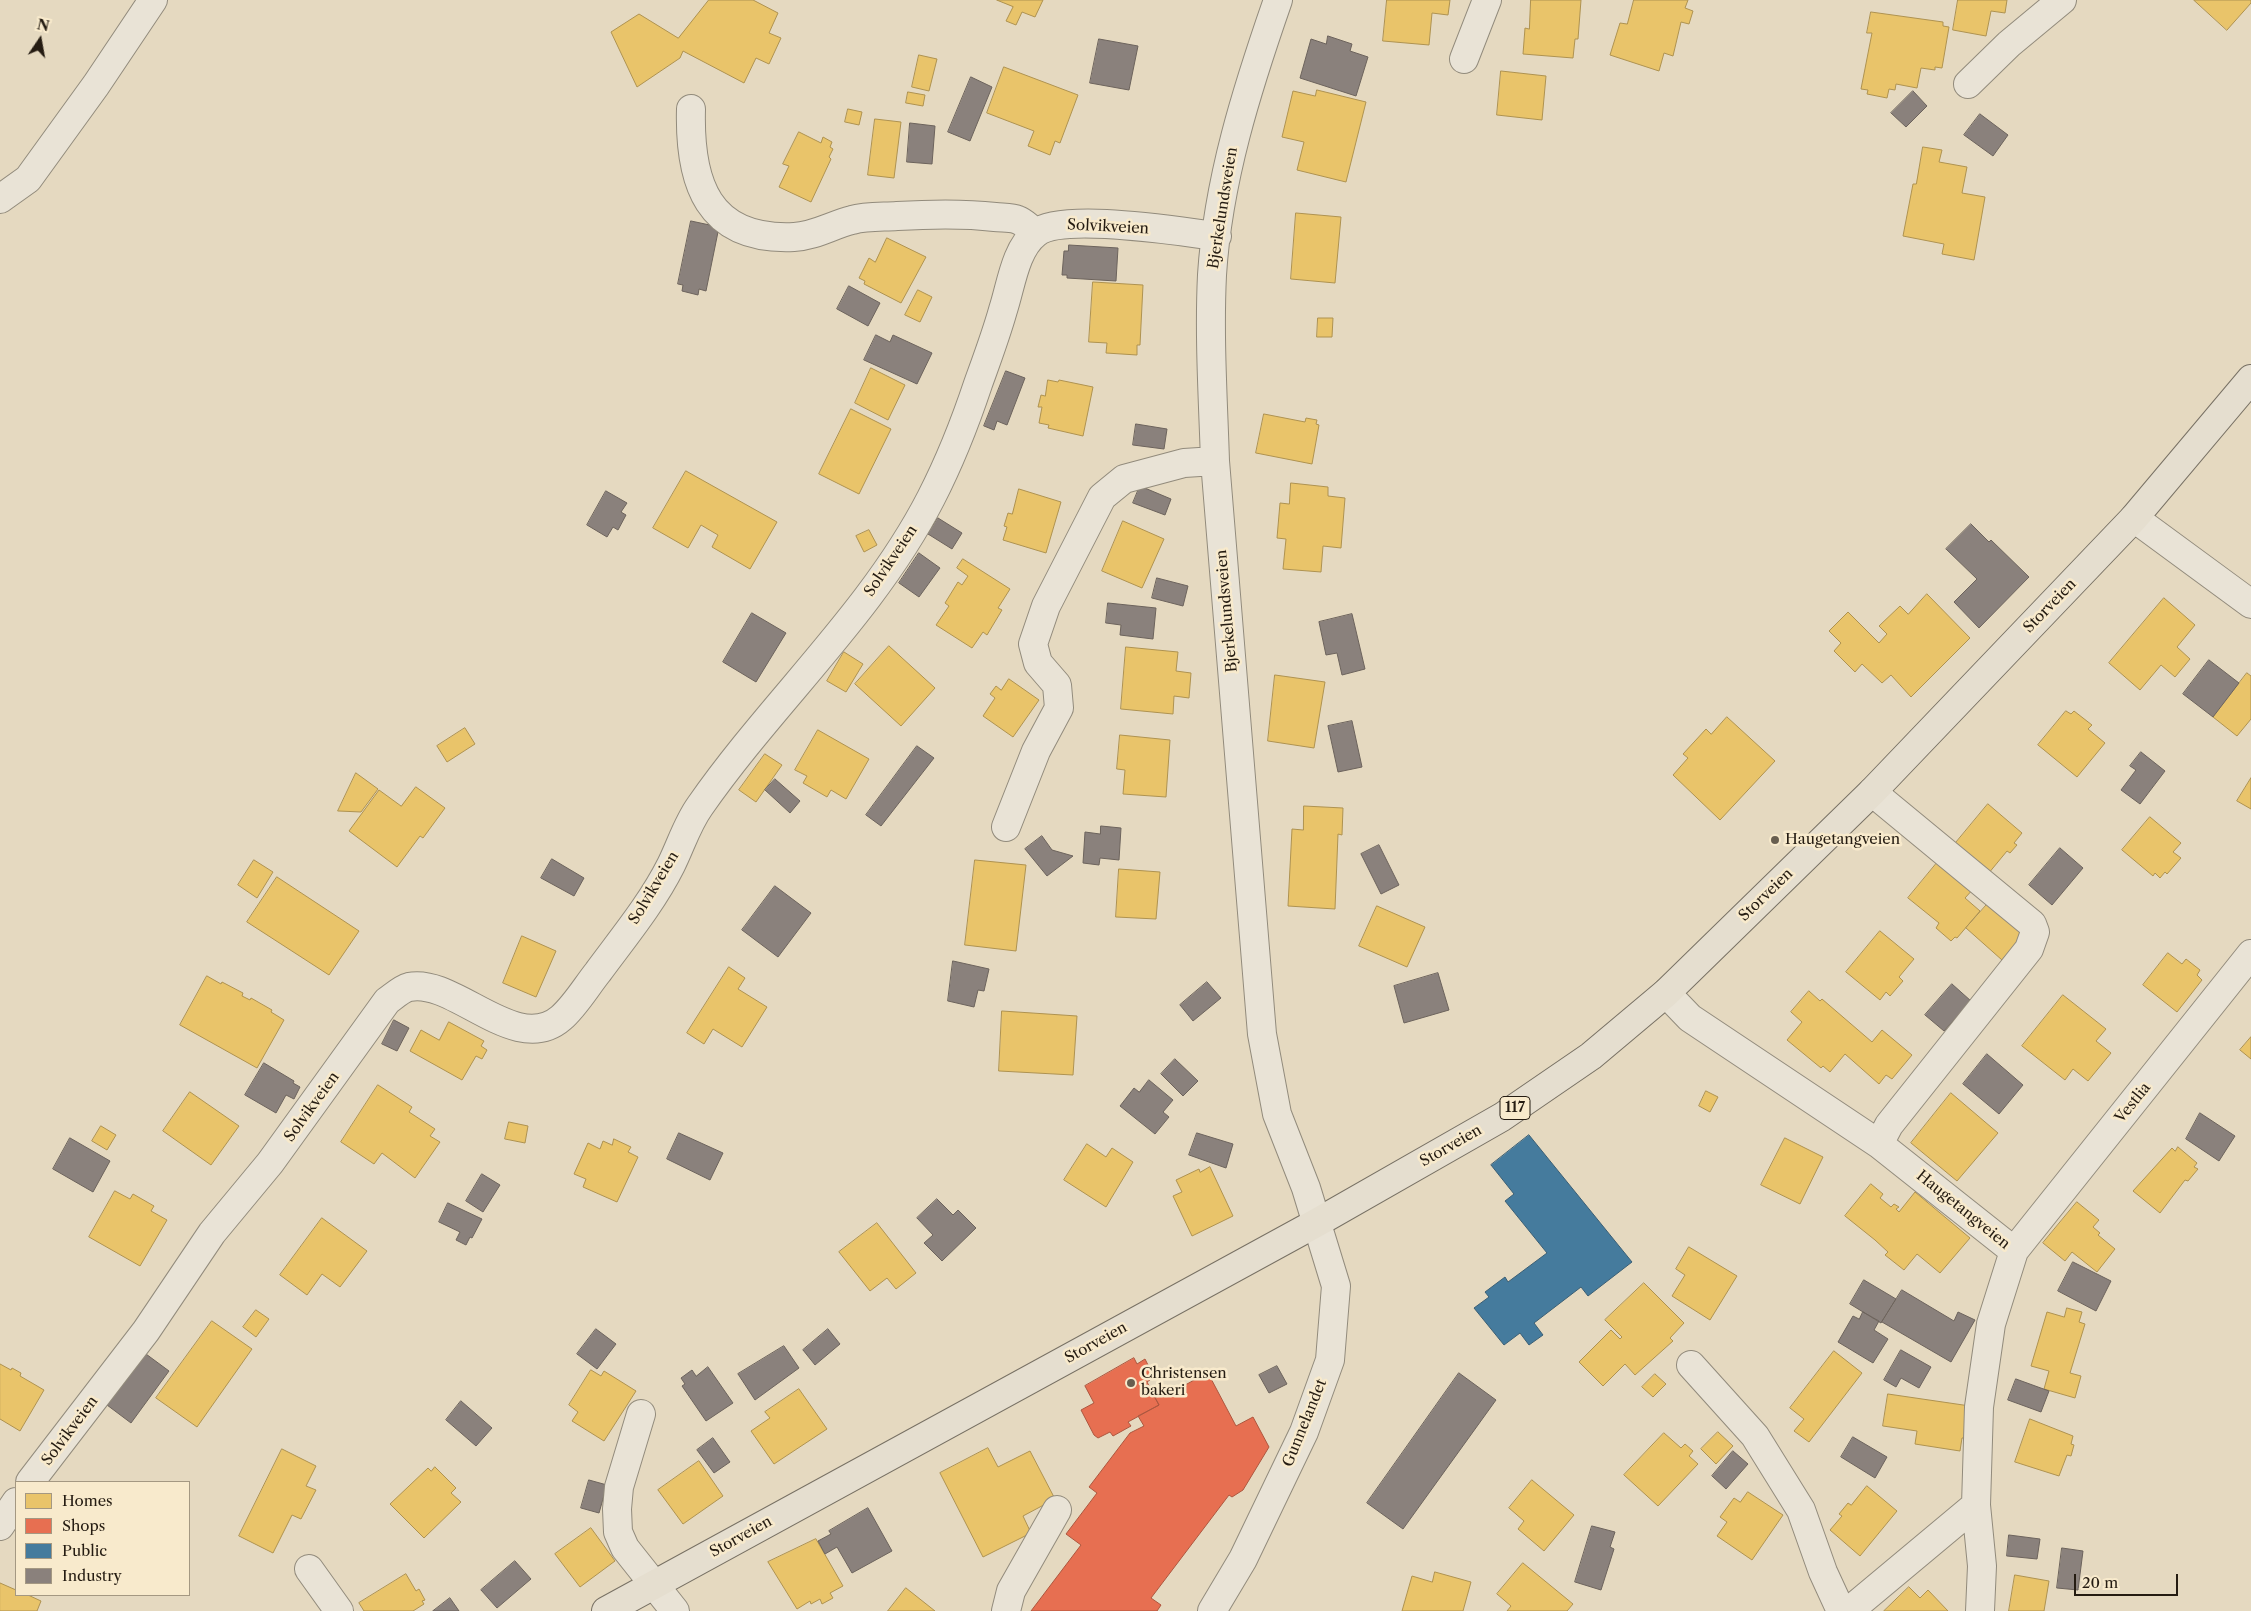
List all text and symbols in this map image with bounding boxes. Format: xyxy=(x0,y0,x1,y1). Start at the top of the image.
north arrow xyxy=(15,15,65,65)
text: N xyxy=(35,15,51,35)
street label: Bjerkelundsveien xyxy=(1204,146,1242,270)
street label: Solvikveien xyxy=(1067,216,1149,238)
street label: Solvikveien xyxy=(861,522,921,600)
street label: Bjerkelundsveien xyxy=(1213,549,1241,673)
street label: Storveien xyxy=(2020,575,2080,637)
place label: Haugetangveien xyxy=(1785,831,1900,849)
marker: Haugetangveien xyxy=(1769,834,1781,846)
street label: Solvikveien xyxy=(625,848,683,928)
street label: Storveien xyxy=(1735,865,1797,925)
street label: Solvikveien xyxy=(281,1069,343,1145)
street label: Vestlia xyxy=(2111,1079,2155,1127)
road number: 117 xyxy=(1500,1096,1530,1120)
street label: Storveien xyxy=(1417,1121,1485,1171)
street label: Haugetangveien xyxy=(1913,1167,2013,1253)
street label: Storveien xyxy=(1062,1319,1130,1367)
place label: Christensen bakeri xyxy=(1141,1365,1227,1400)
street label: Gunnelandet xyxy=(1279,1376,1331,1470)
marker: Christensen bakeri xyxy=(1125,1377,1137,1389)
street label: Solvikveien xyxy=(38,1393,102,1469)
legend xyxy=(15,1481,190,1596)
text: Homes xyxy=(62,1491,113,1510)
street label: Storveien xyxy=(707,1513,775,1561)
text: Shops xyxy=(62,1516,105,1535)
text: Public xyxy=(62,1541,107,1560)
scale bar xyxy=(2076,1564,2180,1596)
text: Industry xyxy=(62,1566,122,1585)
text: 20 m xyxy=(2082,1573,2118,1592)

